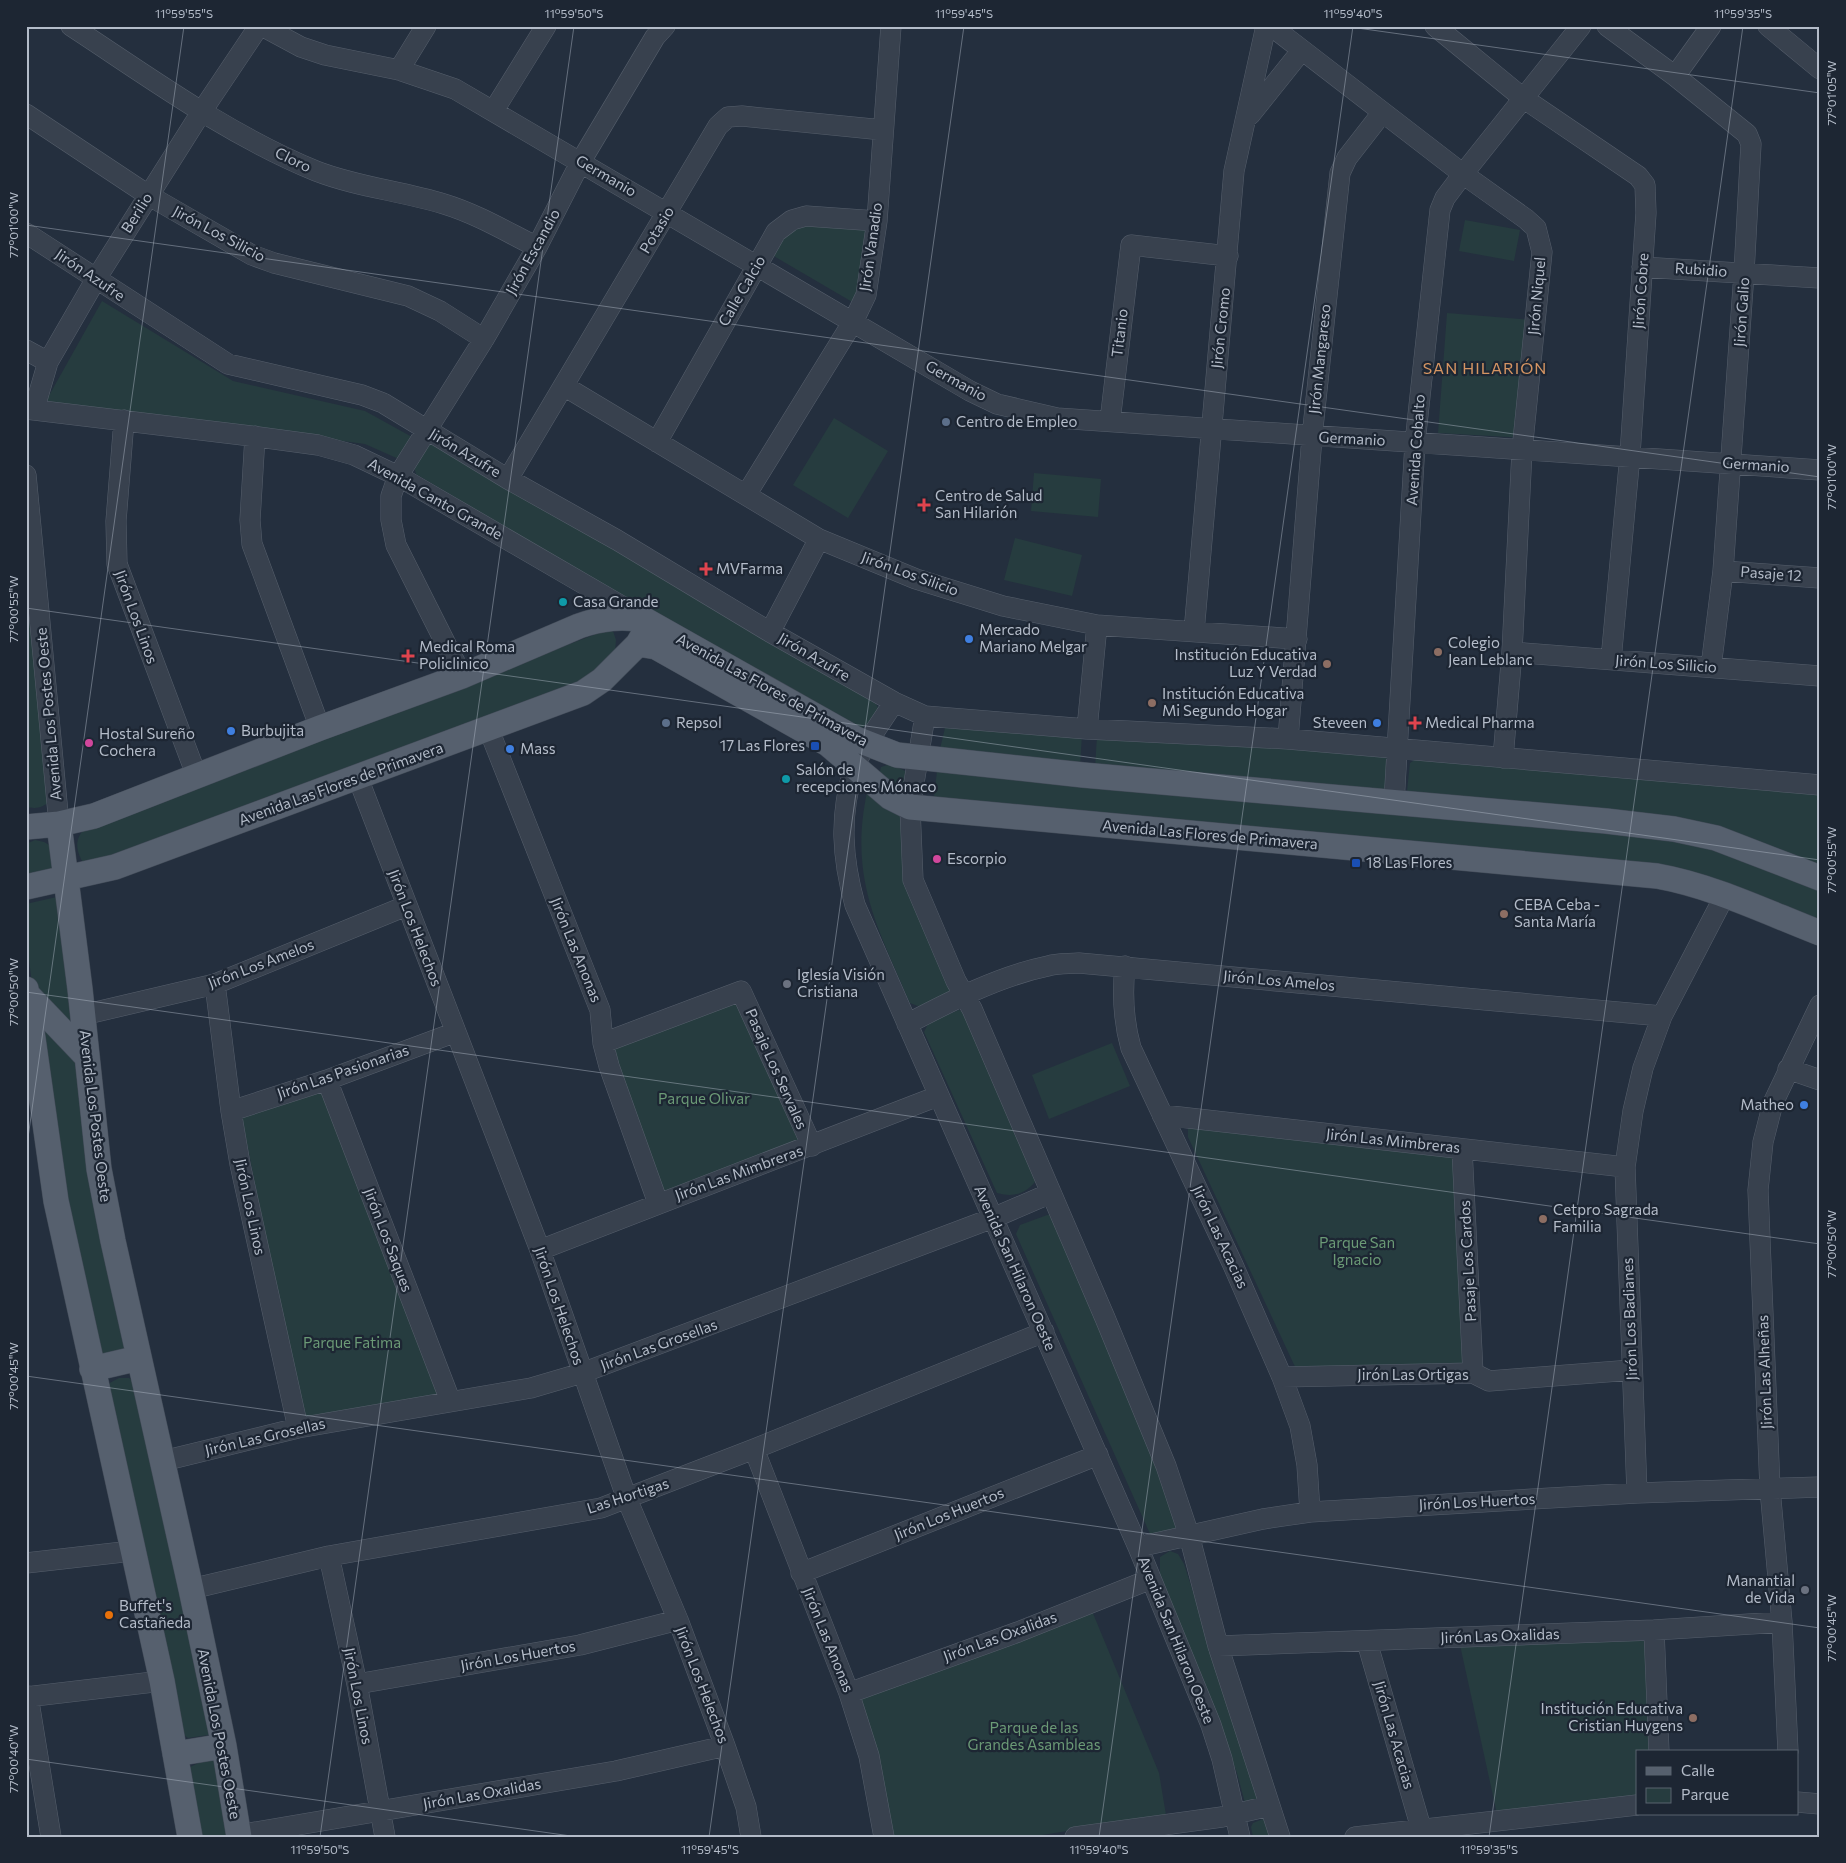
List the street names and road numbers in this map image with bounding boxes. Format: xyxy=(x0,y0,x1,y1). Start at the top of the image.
street label: Cloro xyxy=(273,143,314,175)
street label: Germanio xyxy=(573,151,640,200)
street label: Berilio xyxy=(117,189,155,236)
street label: Jirón Los Silicio xyxy=(170,201,269,265)
street label: Jirón Vanadio xyxy=(855,201,885,293)
street label: Potasio xyxy=(635,203,677,256)
street label: Jirón Escandio xyxy=(501,205,563,298)
street label: Jirón Azufre xyxy=(52,244,129,304)
street label: Calle Calcio xyxy=(714,252,769,329)
street label: Jirón Cobre xyxy=(1628,252,1652,330)
street label: Jirón Niquel xyxy=(1524,256,1548,336)
street label: Rubidio xyxy=(1674,258,1728,280)
street label: Jirón Galio xyxy=(1730,276,1752,347)
street label: Jirón Cromo xyxy=(1207,286,1233,369)
street label: Jirón Mangareso xyxy=(1304,303,1334,415)
street label: Titanio xyxy=(1107,307,1131,358)
street label: Germanio xyxy=(923,356,990,404)
street label: Avenida Cobalto xyxy=(1402,394,1428,506)
street label: Jirón Azufre xyxy=(427,424,505,481)
street label: Germanio xyxy=(1318,427,1386,449)
street label: Germanio xyxy=(1722,453,1790,475)
street label: Avenida Canto Grande xyxy=(365,454,506,543)
street label: Jirón Los Silicio xyxy=(859,547,961,599)
street label: Pasaje 12 xyxy=(1740,562,1802,584)
street label: Jirón Los Linos xyxy=(112,567,162,666)
street label: Avenida Los Postes Oeste xyxy=(31,627,65,801)
street label: Jirón Azufre xyxy=(775,628,854,684)
street label: Avenida Las Flores de Primavera xyxy=(674,629,871,749)
street label: Jirón Los Silicio xyxy=(1615,650,1718,676)
street label: Avenida Las Flores de Primavera xyxy=(236,738,445,829)
street label: Avenida Las Flores de Primavera xyxy=(1102,816,1319,852)
street label: Jirón Los Helechos xyxy=(385,867,447,989)
street label: Jirón Las Anonas xyxy=(548,894,606,1005)
street label: Jirón Los Amelos xyxy=(205,934,316,992)
street label: Jirón Los Amelos xyxy=(1222,966,1336,994)
street label: Pasaje Los Servales xyxy=(742,1005,812,1132)
street label: Avenida Los Postes Oeste xyxy=(76,1029,115,1203)
street label: Jirón Las Pasionarias xyxy=(274,1040,411,1102)
street label: Jirón Las Mimbreras xyxy=(1325,1124,1461,1156)
street label: Jirón Las Mimbreras xyxy=(672,1140,805,1204)
street label: Jirón Los Linos xyxy=(232,1157,270,1257)
street label: Avenida San Hilaron Oeste xyxy=(971,1182,1061,1353)
street label: Jirón Las Acacias xyxy=(1189,1182,1253,1291)
street label: Jirón Los Saques xyxy=(361,1185,417,1294)
street label: Pasaje Los Cardos xyxy=(1455,1200,1479,1322)
street label: Jirón Los Helechos xyxy=(531,1244,589,1367)
street label: Jirón Los Badianes xyxy=(1618,1257,1640,1381)
street label: Jirón Las Grosellas xyxy=(598,1314,720,1374)
street label: Jirón Las Alheñas xyxy=(1753,1314,1775,1430)
street label: Jirón Las Ortigas xyxy=(1357,1365,1469,1383)
street label: Jirón Las Grosellas xyxy=(203,1413,327,1459)
street label: Las Hortigas xyxy=(584,1473,671,1517)
street label: Jirón Los Huertos xyxy=(891,1483,1006,1543)
street label: Jirón Los Huertos xyxy=(1418,1489,1536,1513)
street label: Avenida San Hilaron Oeste xyxy=(1135,1553,1219,1726)
street label: Jirón Las Anonas xyxy=(800,1584,858,1695)
street label: Jirón Las Oxalidas xyxy=(940,1607,1059,1665)
street label: Jirón Los Helechos xyxy=(672,1624,734,1746)
street label: Jirón Las Oxalidas xyxy=(1440,1624,1560,1646)
street label: Jirón Los Huertos xyxy=(459,1636,577,1674)
street label: Jirón Los Linos xyxy=(341,1646,377,1746)
street label: Avenida Los Postes Oeste xyxy=(195,1647,245,1821)
street label: Jirón Las Acacias xyxy=(1371,1679,1419,1791)
street label: Jirón Las Oxalidas xyxy=(421,1774,542,1812)

